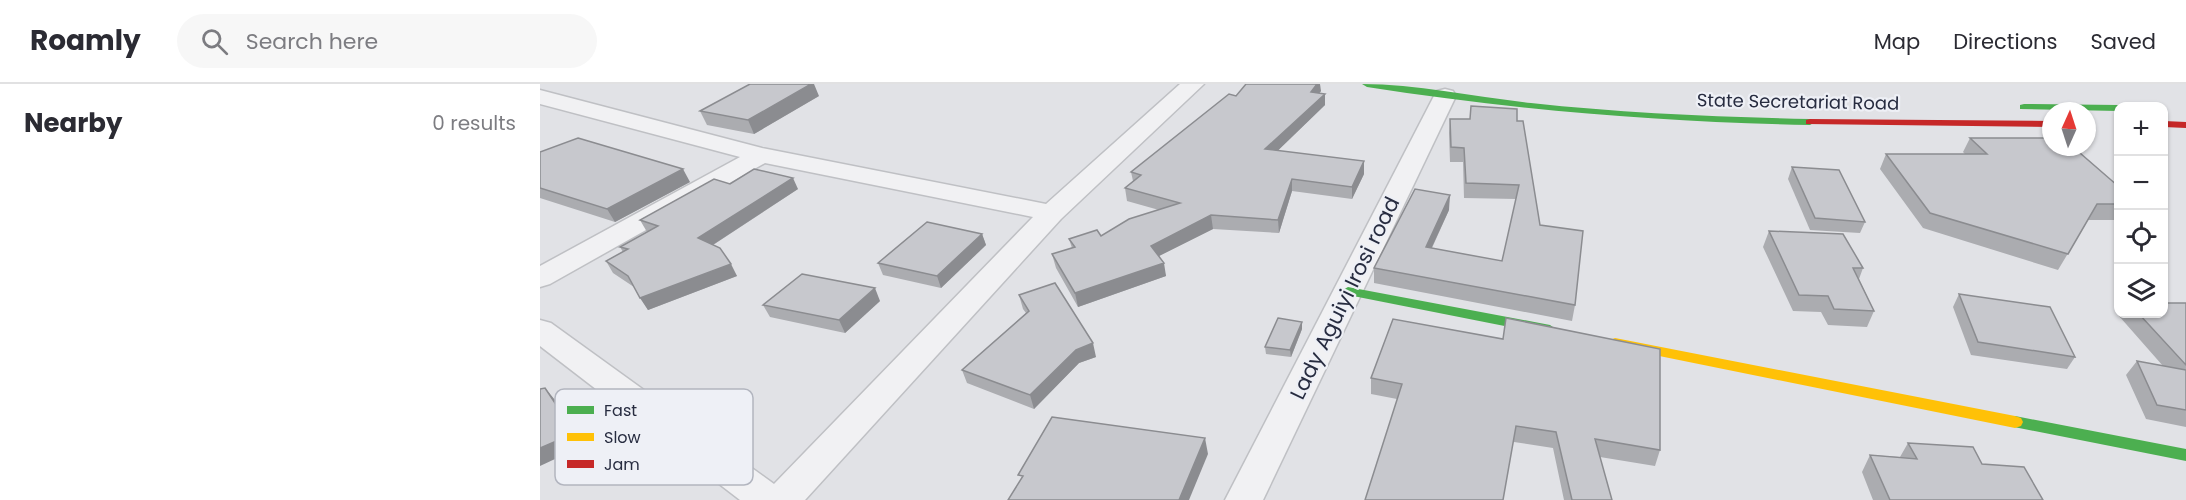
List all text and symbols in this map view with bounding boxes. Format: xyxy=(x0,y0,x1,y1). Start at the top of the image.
search box xyxy=(177,14,597,68)
text: Roamly xyxy=(30,21,141,60)
icon: search xyxy=(198,25,231,58)
text: Search here xyxy=(246,26,378,57)
text: Map xyxy=(1874,27,1920,56)
text: Directions xyxy=(1953,27,2057,56)
text: Saved xyxy=(2090,27,2156,56)
street label: State Secretariat Road xyxy=(1697,87,1899,116)
north arrow xyxy=(2042,102,2096,156)
map controls xyxy=(2114,102,2168,318)
button: + xyxy=(2114,102,2168,156)
text: Nearby xyxy=(24,105,122,141)
text: 0 results xyxy=(432,109,516,137)
button: − xyxy=(2114,156,2168,210)
street label: Lady Aguiyi Irosi road xyxy=(1283,192,1406,404)
button: locate xyxy=(2114,210,2168,264)
button: layers xyxy=(2114,264,2168,318)
legend xyxy=(555,389,753,485)
text: Fast xyxy=(604,399,637,422)
text: Slow xyxy=(604,426,641,449)
text: Jam xyxy=(604,453,640,476)

